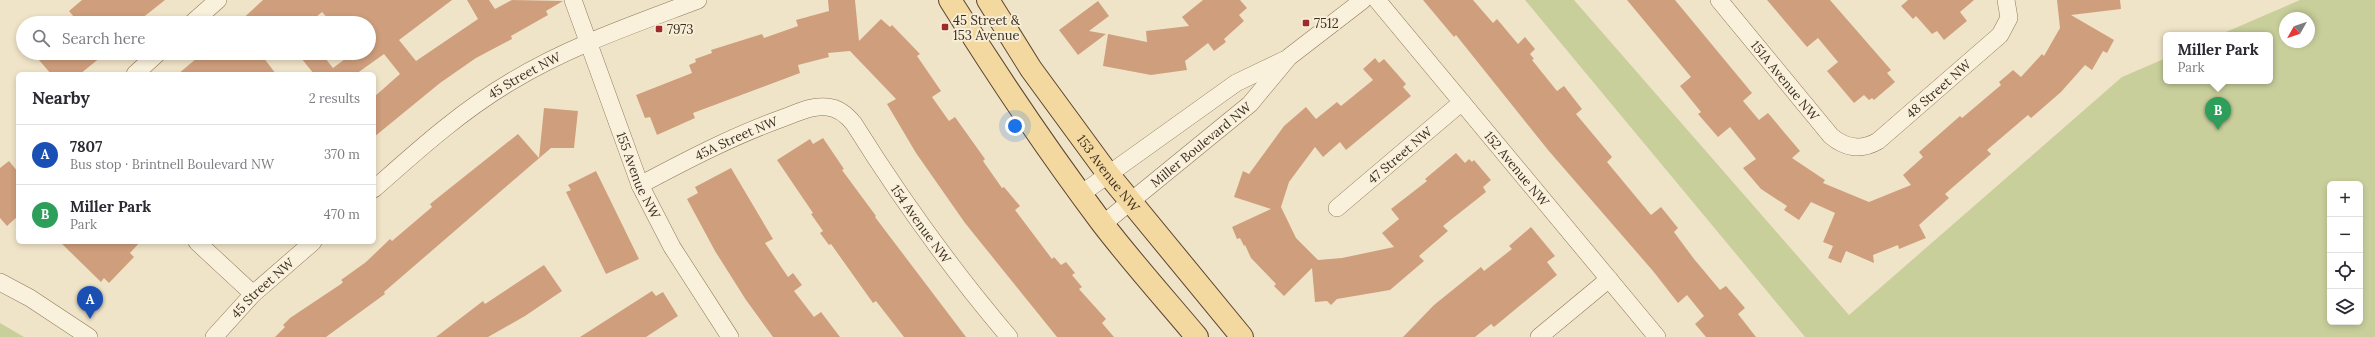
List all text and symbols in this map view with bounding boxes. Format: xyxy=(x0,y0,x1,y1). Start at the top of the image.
place label: 45 Street & 153 Avenue xyxy=(953,12,1021,44)
north arrow xyxy=(2279,12,2315,48)
place label: 7512 xyxy=(1314,15,1339,32)
search box xyxy=(16,16,376,60)
marker: 7512 xyxy=(1301,18,1311,28)
place label: 7973 xyxy=(667,21,693,38)
marker: 45 Street & 153 Avenue xyxy=(940,22,950,32)
marker: 7973 xyxy=(654,24,664,34)
icon: search xyxy=(30,27,52,49)
text: Search here xyxy=(62,29,145,48)
popup xyxy=(2163,32,2273,84)
street label: 151A Avenue NW xyxy=(1747,37,1823,125)
text: Miller Park xyxy=(2177,40,2259,59)
street label: 45 Street NW xyxy=(485,48,564,103)
street label: 48 Street NW xyxy=(1903,55,1976,122)
text: Park xyxy=(2177,59,2204,76)
text: Nearby xyxy=(32,87,90,109)
text: 2 results xyxy=(309,90,360,107)
pin: B xyxy=(2205,97,2231,130)
street label: Miller Boulevard NW xyxy=(1147,98,1256,191)
street label: 45A Street NW xyxy=(692,112,781,164)
your location xyxy=(1005,116,1025,136)
street label: 47 Street NW xyxy=(1364,122,1437,188)
street label: 152 Avenue NW xyxy=(1480,128,1553,211)
street label: 155 Avenue NW xyxy=(612,129,664,223)
street label: 153 Avenue NW xyxy=(1073,131,1144,216)
text: 7807 xyxy=(70,137,102,156)
text: A xyxy=(41,146,49,163)
text: 370 m xyxy=(324,146,360,163)
text: Bus stop · Brintnell Boulevard NW xyxy=(70,156,274,173)
street label: 154 Avenue NW xyxy=(887,181,955,268)
map controls xyxy=(2327,181,2363,325)
button: + xyxy=(2327,181,2363,217)
text: Miller Park xyxy=(70,197,151,216)
text: B xyxy=(41,206,49,223)
text: 470 m xyxy=(324,206,360,223)
text: Park xyxy=(70,216,97,233)
button: − xyxy=(2327,217,2363,253)
button: locate xyxy=(2327,253,2363,289)
street label: 45 Street NW xyxy=(227,254,298,322)
pin: A xyxy=(77,286,103,319)
button: layers xyxy=(2327,289,2363,325)

